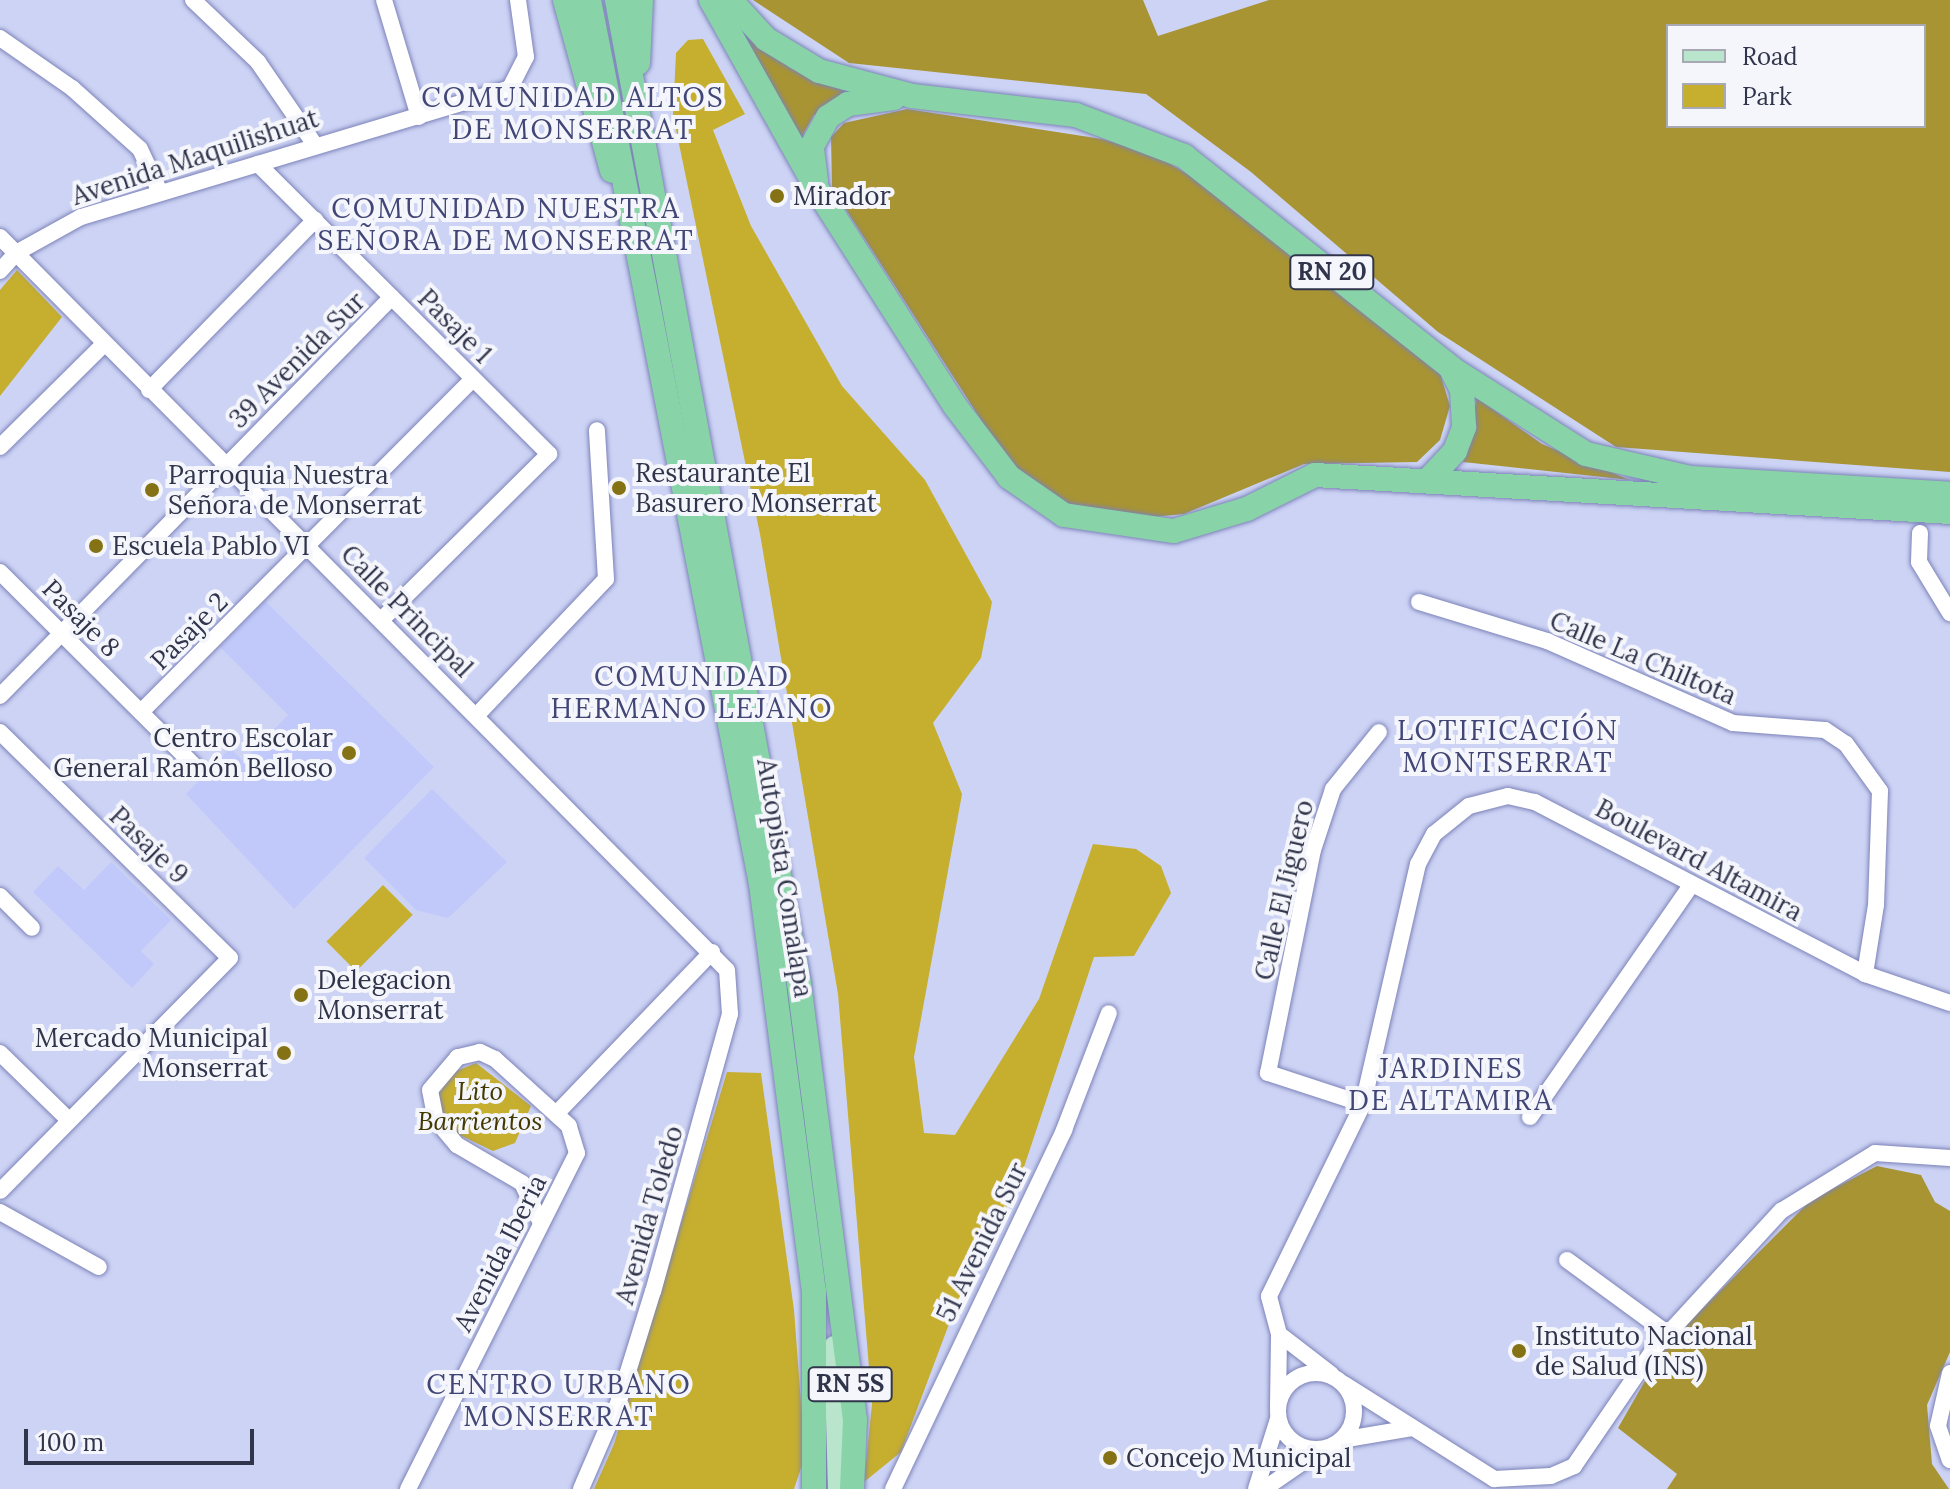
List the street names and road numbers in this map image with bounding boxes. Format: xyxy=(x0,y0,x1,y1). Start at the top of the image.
street label: Avenida Maquilishuat xyxy=(68,102,322,212)
road number: RN 20 xyxy=(1288,252,1376,292)
street label: Pasaje 1 xyxy=(412,283,498,369)
street label: 39 Avenida Sur xyxy=(223,286,371,434)
street label: Calle Principal xyxy=(334,538,480,684)
street label: Pasaje 8 xyxy=(36,573,126,663)
street label: Pasaje 2 xyxy=(144,586,234,676)
street label: Calle La Chiltota xyxy=(1545,605,1741,711)
street label: Autopista Comalapa xyxy=(751,756,819,1000)
street label: Boulevard Altamira xyxy=(1590,792,1808,928)
street label: Calle El Jiguero xyxy=(1248,797,1320,983)
street label: Pasaje 9 xyxy=(103,800,195,890)
street label: Avenida Toledo xyxy=(609,1122,689,1308)
street label: 51 Avenida Sur xyxy=(930,1157,1034,1327)
street label: Avenida Iberia xyxy=(447,1169,553,1337)
road number: RN 5S xyxy=(806,1364,894,1404)

